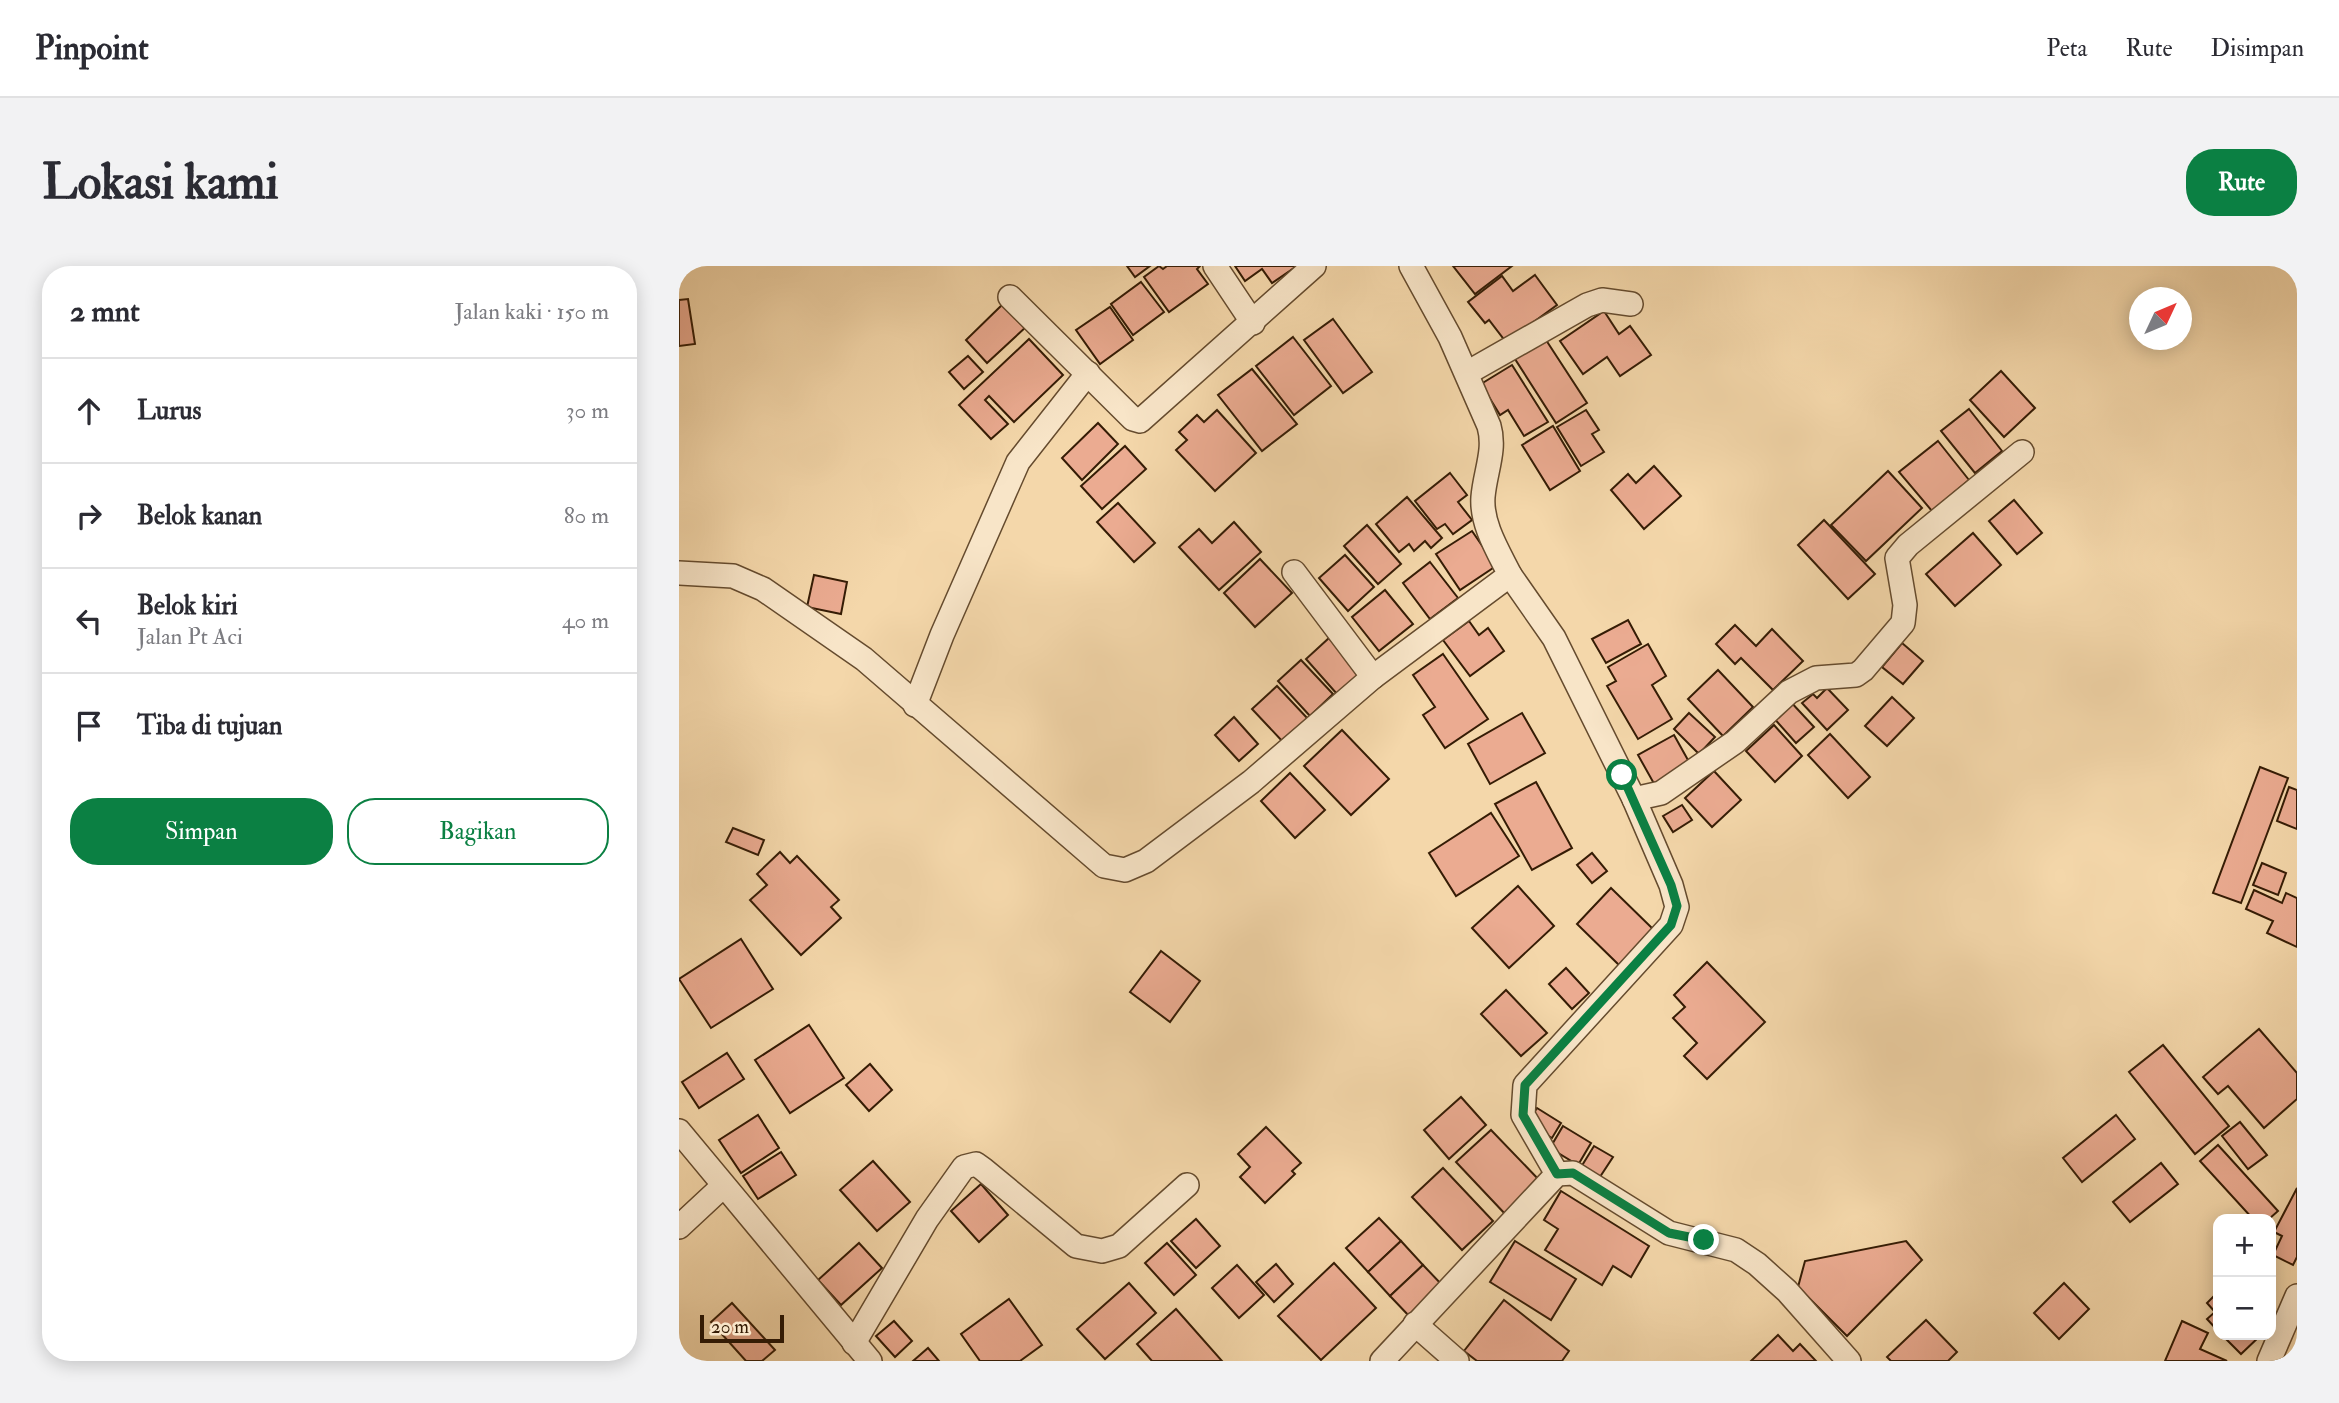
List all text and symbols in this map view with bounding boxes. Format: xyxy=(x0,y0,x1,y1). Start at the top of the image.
text: Pinpoint xyxy=(35,28,149,69)
text: Peta xyxy=(2046,33,2087,64)
text: Rute xyxy=(2125,33,2173,64)
text: Disimpan xyxy=(2211,33,2304,64)
button: Rute xyxy=(2186,149,2297,216)
text: Lokasi kami xyxy=(42,152,279,213)
north arrow xyxy=(2129,287,2192,350)
text: 2 mnt xyxy=(70,293,140,330)
text: Jalan kaki · 150 m xyxy=(455,297,609,326)
icon: ahead xyxy=(70,392,108,430)
text: Lurus xyxy=(137,395,201,427)
text: 30 m xyxy=(566,396,609,425)
icon: right xyxy=(70,497,108,535)
text: Belok kanan xyxy=(137,500,262,532)
text: 80 m xyxy=(564,501,609,530)
text: Belok kiri xyxy=(137,590,238,622)
icon: left xyxy=(70,602,108,640)
text: 40 m xyxy=(562,606,609,635)
text: Jalan Pt Aci xyxy=(137,622,243,651)
icon: arrive xyxy=(70,707,108,745)
text: Tiba di tujuan xyxy=(137,710,282,742)
route start xyxy=(1606,759,1637,790)
button: Simpan xyxy=(70,798,333,865)
button: Bagikan xyxy=(347,798,609,865)
map controls xyxy=(2213,1214,2276,1340)
button: + xyxy=(2213,1214,2276,1277)
route end xyxy=(1688,1224,1719,1255)
button: − xyxy=(2213,1277,2276,1340)
scale bar xyxy=(700,1312,784,1344)
text: 20 m xyxy=(711,1315,749,1339)

